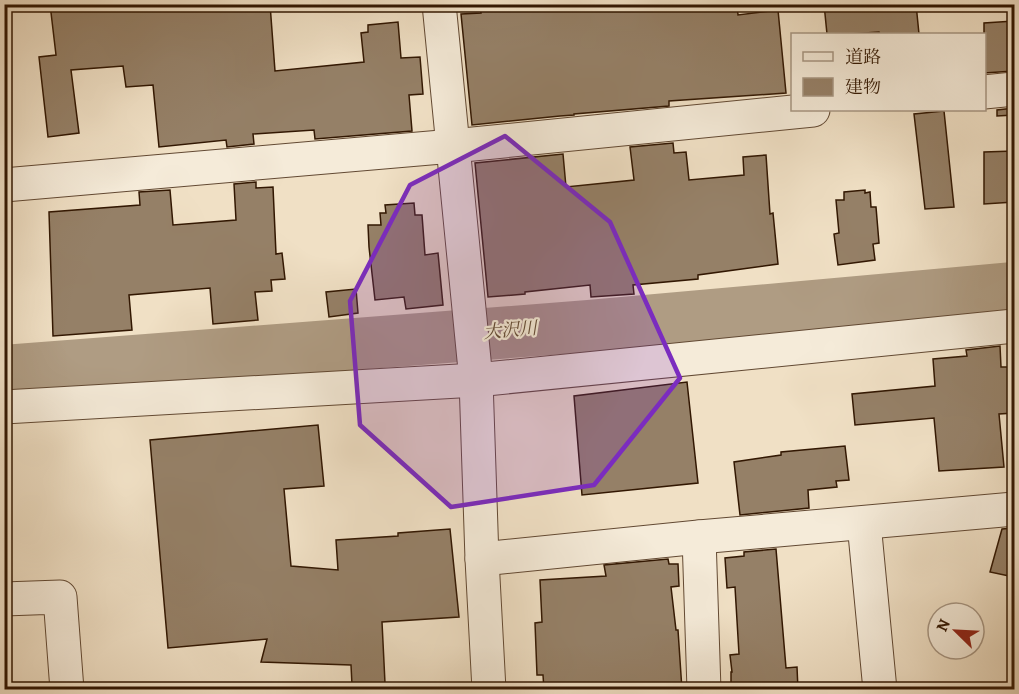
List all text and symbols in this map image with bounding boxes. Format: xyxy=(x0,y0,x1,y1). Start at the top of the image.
legend xyxy=(791,33,986,111)
text: 道路 xyxy=(845,45,881,69)
text: 建物 xyxy=(845,75,881,99)
water label: 大沢川 xyxy=(482,316,540,344)
north arrow xyxy=(926,601,986,661)
text: N xyxy=(931,615,956,635)

